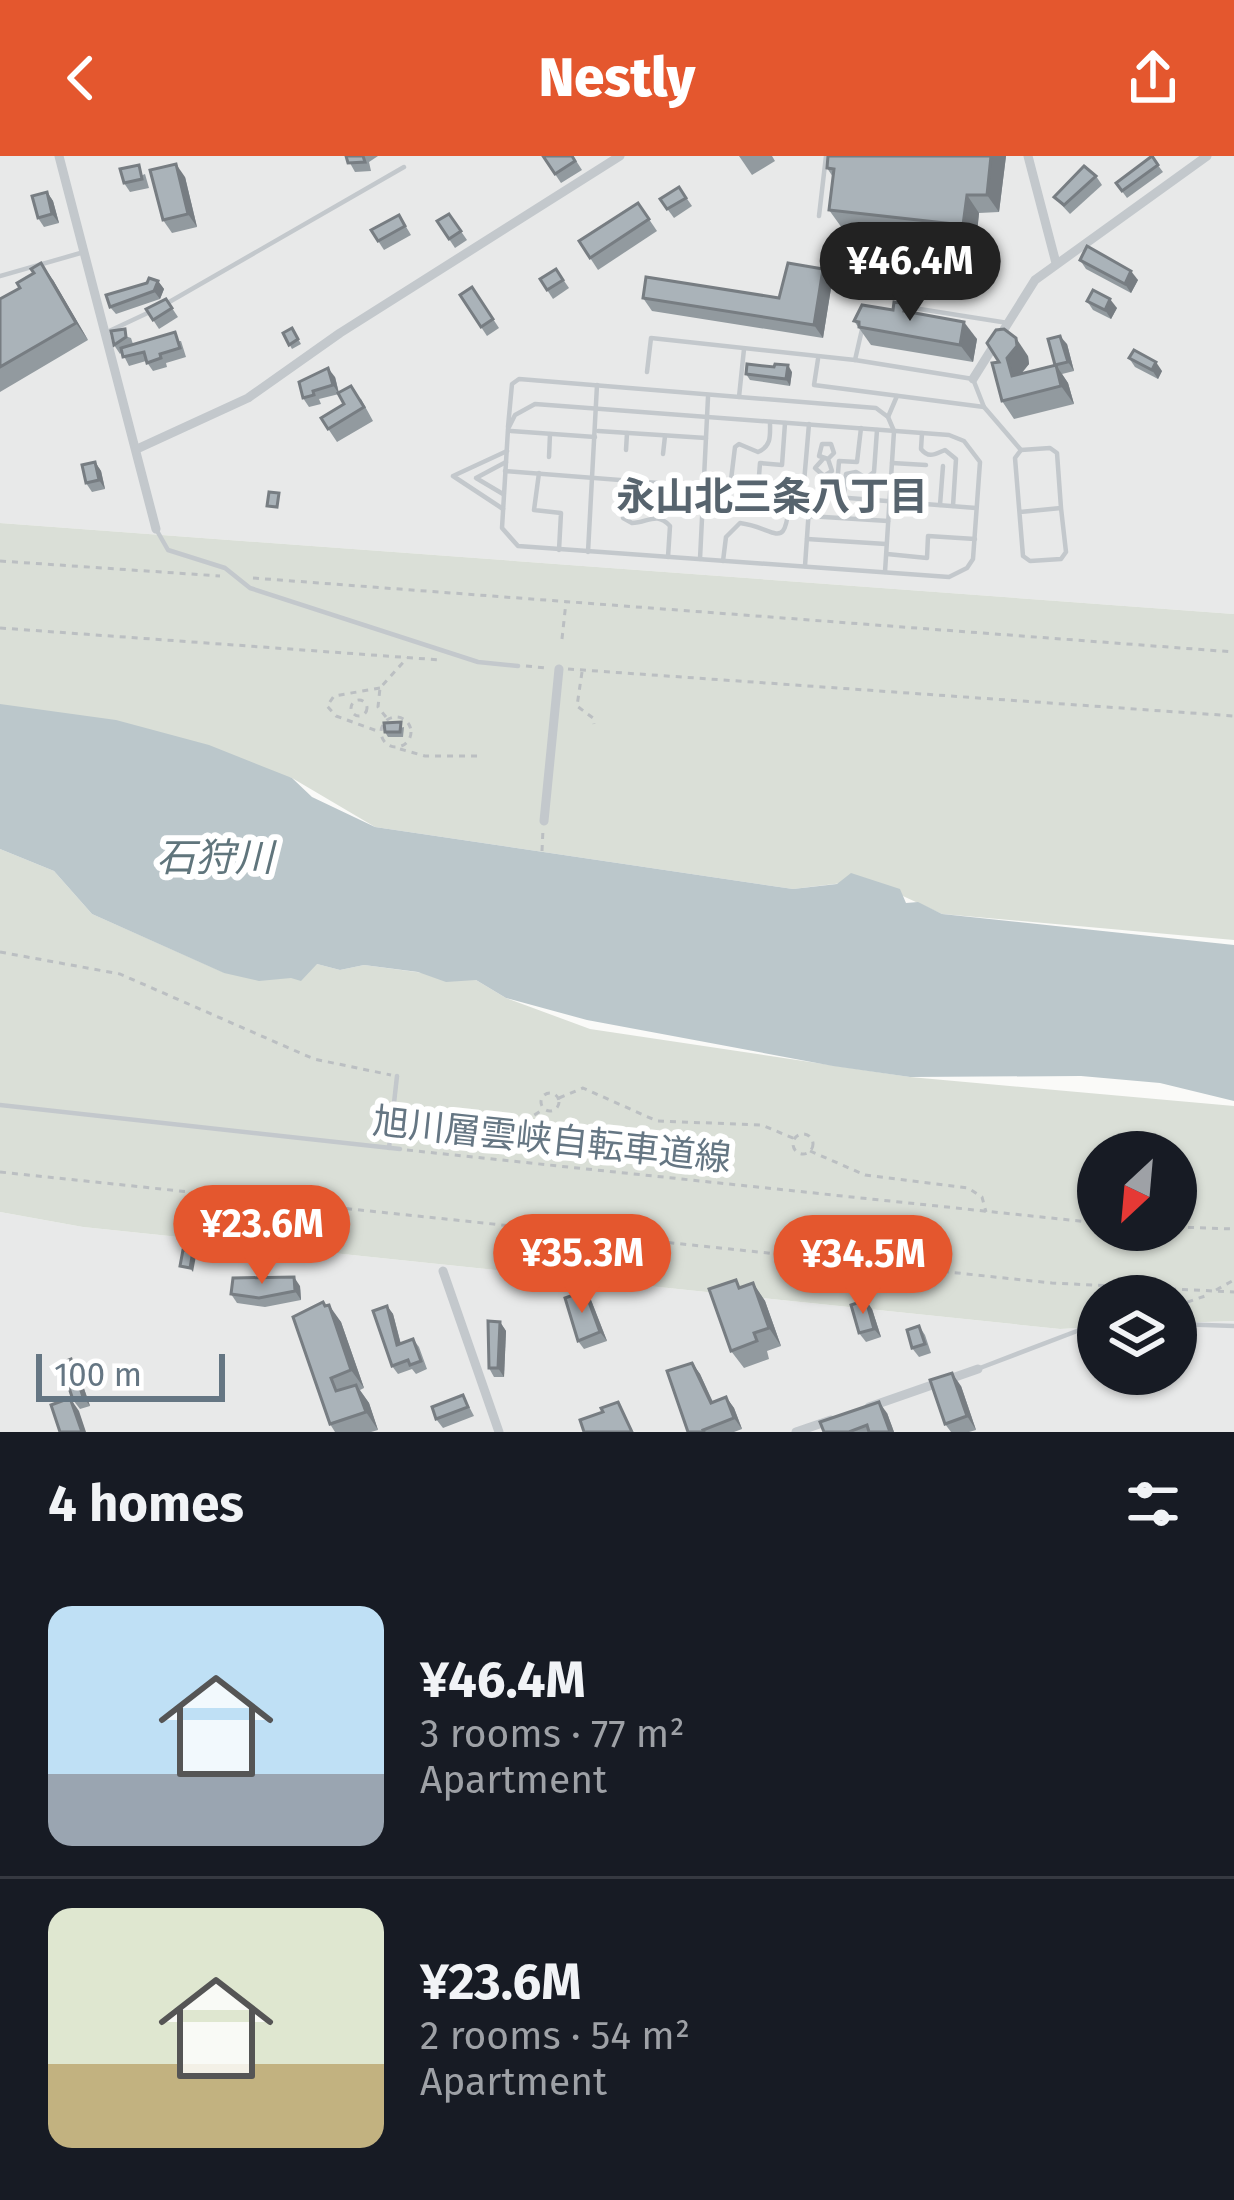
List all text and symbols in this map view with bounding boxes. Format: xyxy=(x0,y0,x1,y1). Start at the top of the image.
icon: back xyxy=(48,45,114,111)
icon: share xyxy=(1120,45,1186,111)
text: Nestly xyxy=(539,46,695,110)
pin: ¥46.4M xyxy=(812,222,1008,324)
text: ¥46.4M xyxy=(847,238,973,284)
district label: 永山北三条八丁目 xyxy=(616,474,928,520)
water label: 石狩川 xyxy=(156,835,277,881)
street label: 旭川層雲峡自転車道線 xyxy=(371,1099,733,1181)
north arrow xyxy=(1077,1131,1197,1251)
map controls xyxy=(1077,1131,1197,1395)
pin: ¥23.6M xyxy=(164,1185,360,1287)
text: ¥23.6M xyxy=(200,1201,324,1247)
pin: ¥35.3M xyxy=(484,1214,680,1316)
pin: ¥34.5M xyxy=(765,1215,961,1317)
text: ¥35.3M xyxy=(520,1230,644,1276)
text: ¥34.5M xyxy=(800,1231,926,1277)
button: layers xyxy=(1077,1275,1197,1395)
scale bar xyxy=(36,1348,225,1401)
text: 100 m xyxy=(54,1355,142,1395)
icon: filters xyxy=(1120,1471,1186,1537)
text: 4 homes xyxy=(48,1473,244,1535)
text: ¥46.4M xyxy=(420,1649,586,1711)
icon: home xyxy=(144,1654,288,1798)
text: 3 rooms · 77 m² xyxy=(420,1711,685,1757)
text: Apartment xyxy=(420,1757,607,1803)
text: ¥23.6M xyxy=(420,1951,581,2013)
icon: home xyxy=(144,1956,288,2100)
text: 2 rooms · 54 m² xyxy=(420,2013,690,2059)
text: Apartment xyxy=(420,2059,607,2105)

